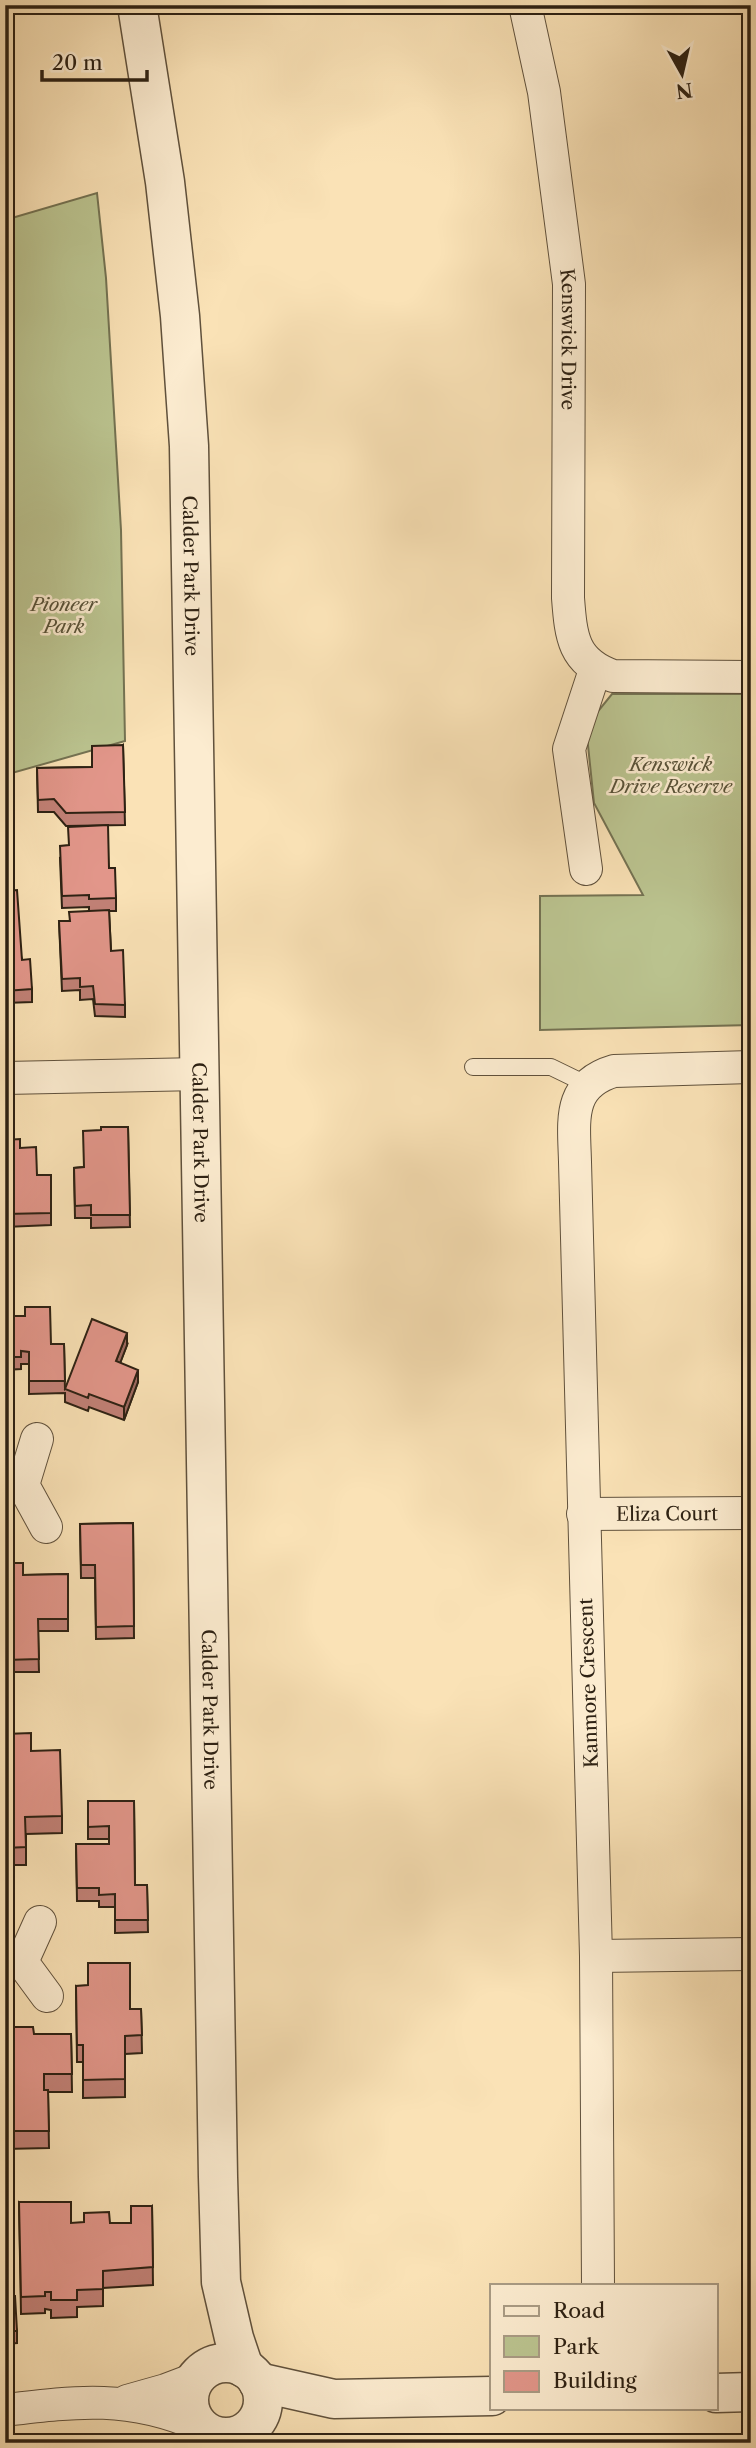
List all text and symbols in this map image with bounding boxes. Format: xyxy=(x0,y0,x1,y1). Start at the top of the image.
scale bar xyxy=(42,38,147,82)
north arrow xyxy=(648,38,718,108)
text: 20 m xyxy=(52,50,103,75)
text: N xyxy=(675,78,694,103)
street label: Kenswick Drive xyxy=(555,267,580,410)
street label: Calder Park Drive xyxy=(178,495,204,656)
park label: Pioneer Park xyxy=(29,593,98,638)
park label: Kenswick Drive Reserve xyxy=(608,753,733,798)
street label: Calder Park Drive xyxy=(187,1062,213,1223)
street label: Eliza Court xyxy=(616,1502,718,1526)
street label: Kanmore Crescent xyxy=(574,1597,603,1768)
street label: Calder Park Drive xyxy=(197,1629,223,1790)
legend xyxy=(490,2284,718,2410)
text: Road xyxy=(553,2298,605,2323)
text: Park xyxy=(553,2334,599,2359)
text: Building xyxy=(553,2368,638,2393)

